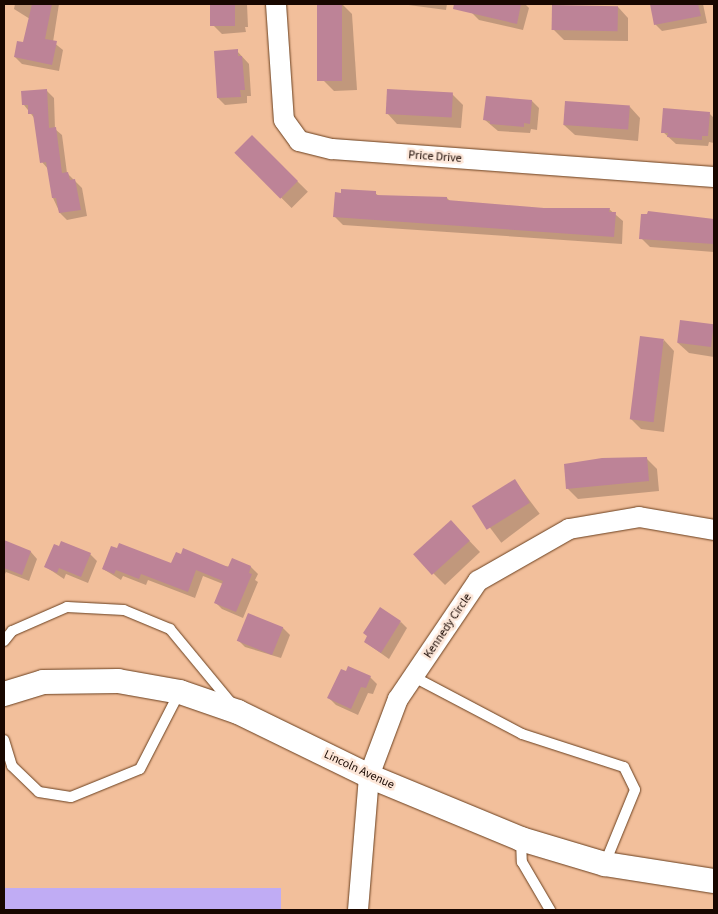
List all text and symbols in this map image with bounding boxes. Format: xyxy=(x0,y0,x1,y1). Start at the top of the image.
street label: Price Drive xyxy=(408,148,462,166)
street label: Kennedy Circle xyxy=(421,591,475,661)
street label: Lincoln Avenue xyxy=(321,747,397,793)

